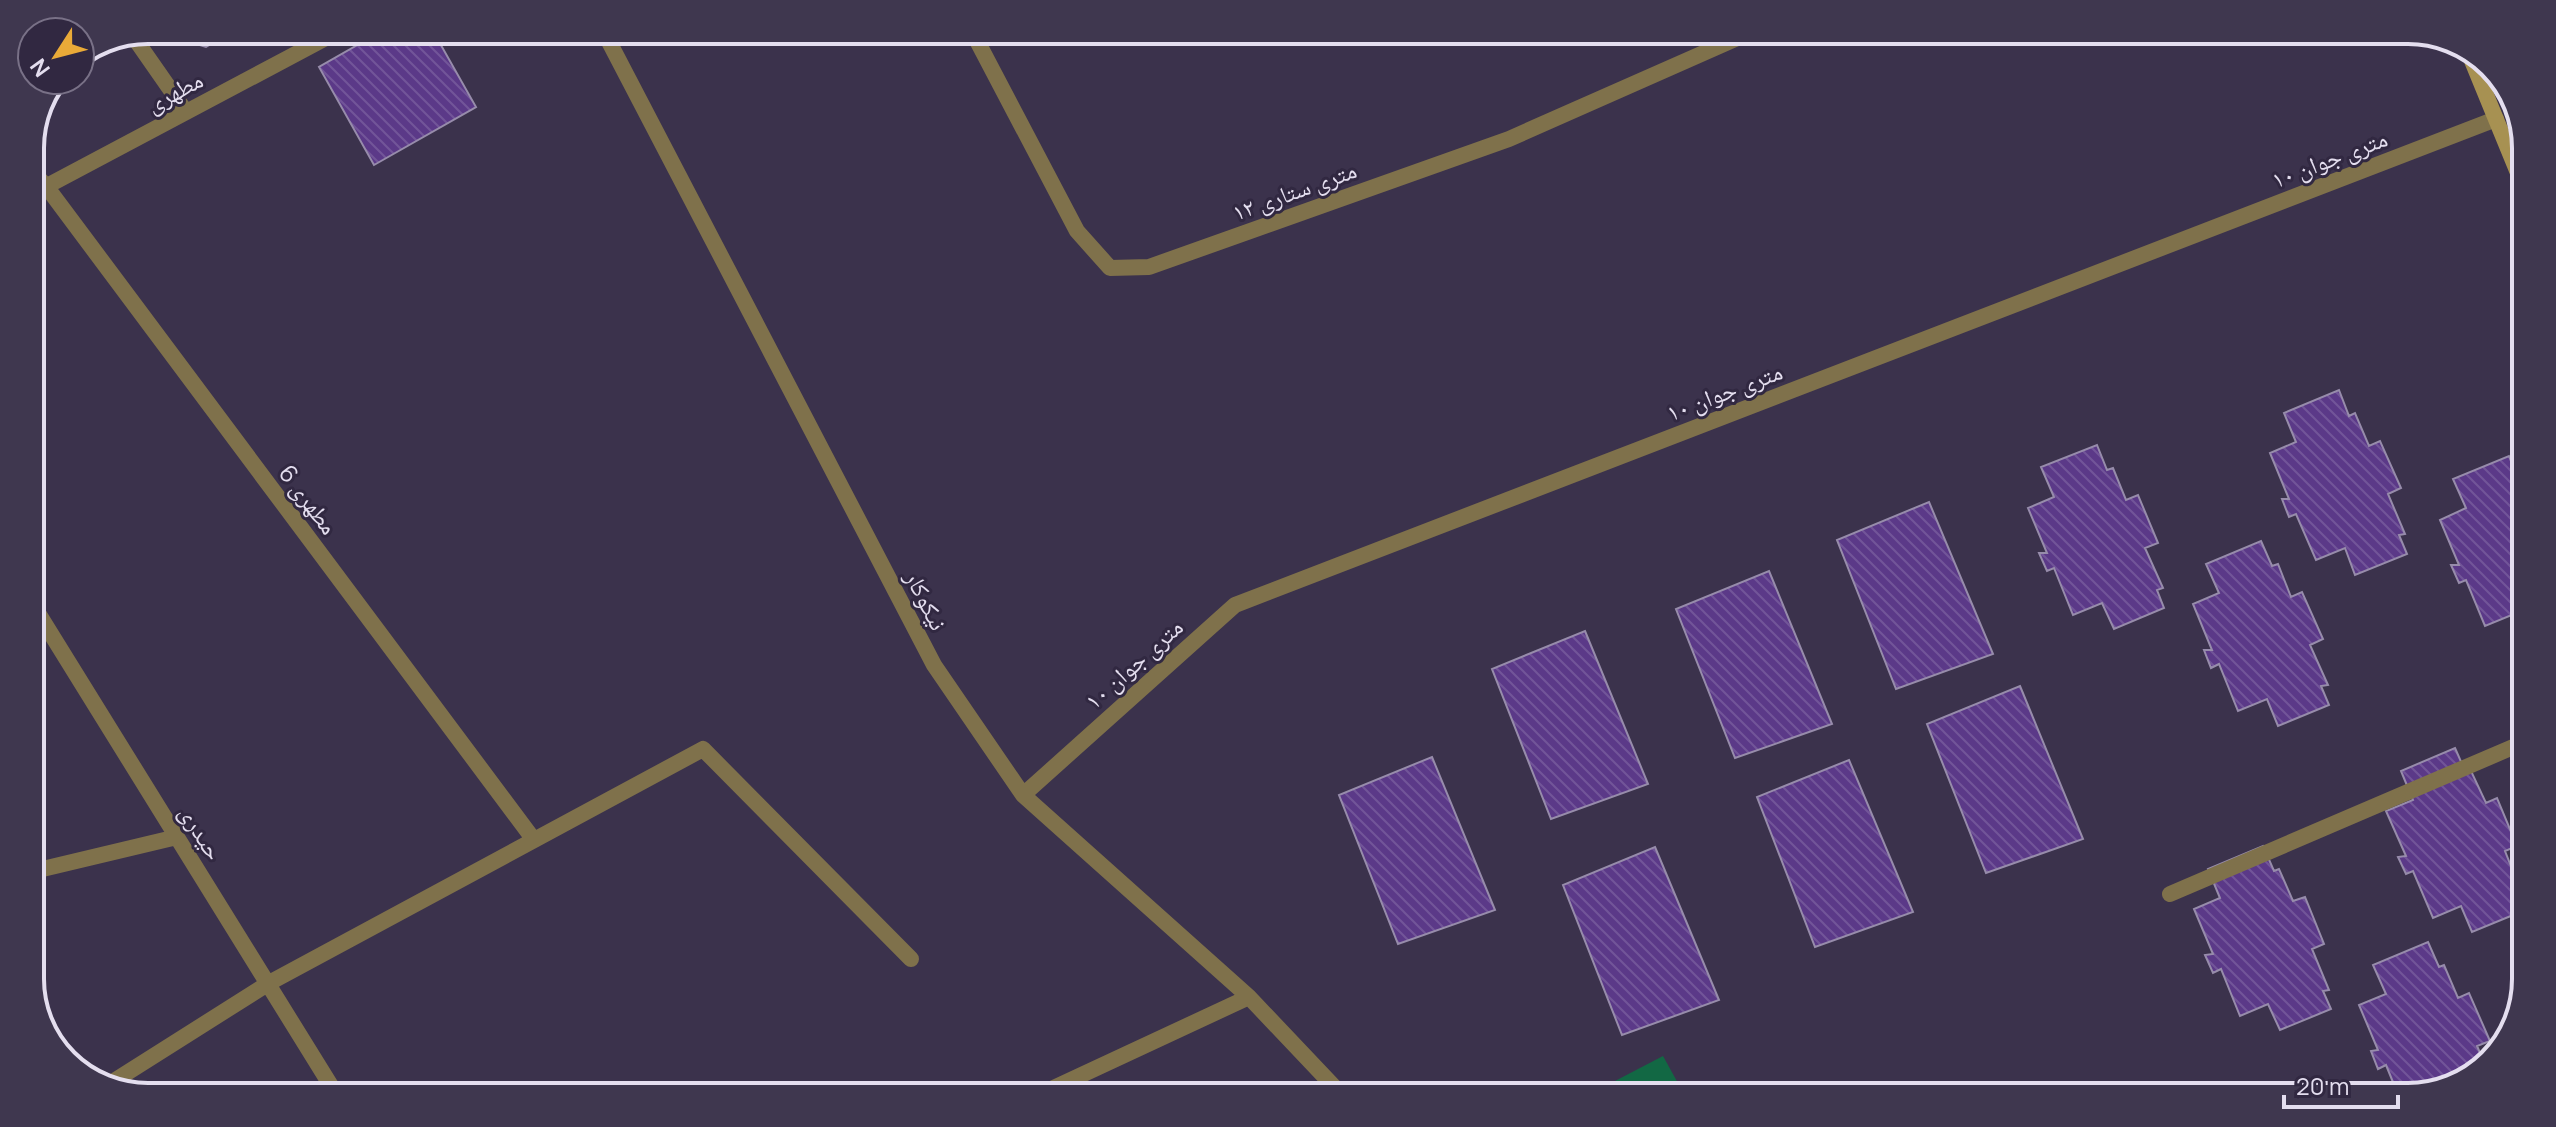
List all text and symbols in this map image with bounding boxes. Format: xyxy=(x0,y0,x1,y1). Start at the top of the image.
north arrow xyxy=(16,16,96,96)
text: N xyxy=(23,53,57,83)
street label: مطهری xyxy=(140,62,208,120)
street label: ۱۰ متری جوان xyxy=(2266,121,2392,195)
street label: ۱۲ متری ستاری xyxy=(1227,152,1361,228)
street label: ۱۰ متری جوان xyxy=(1661,354,1787,428)
street label: مطهری 6 xyxy=(272,457,346,541)
street label: نیکوکار xyxy=(898,564,956,635)
street label: ۱۰ متری جوان xyxy=(1077,610,1189,716)
street label: حیدری xyxy=(172,798,232,866)
scale bar xyxy=(2284,1059,2398,1109)
text: 20 m xyxy=(2296,1069,2349,1102)

